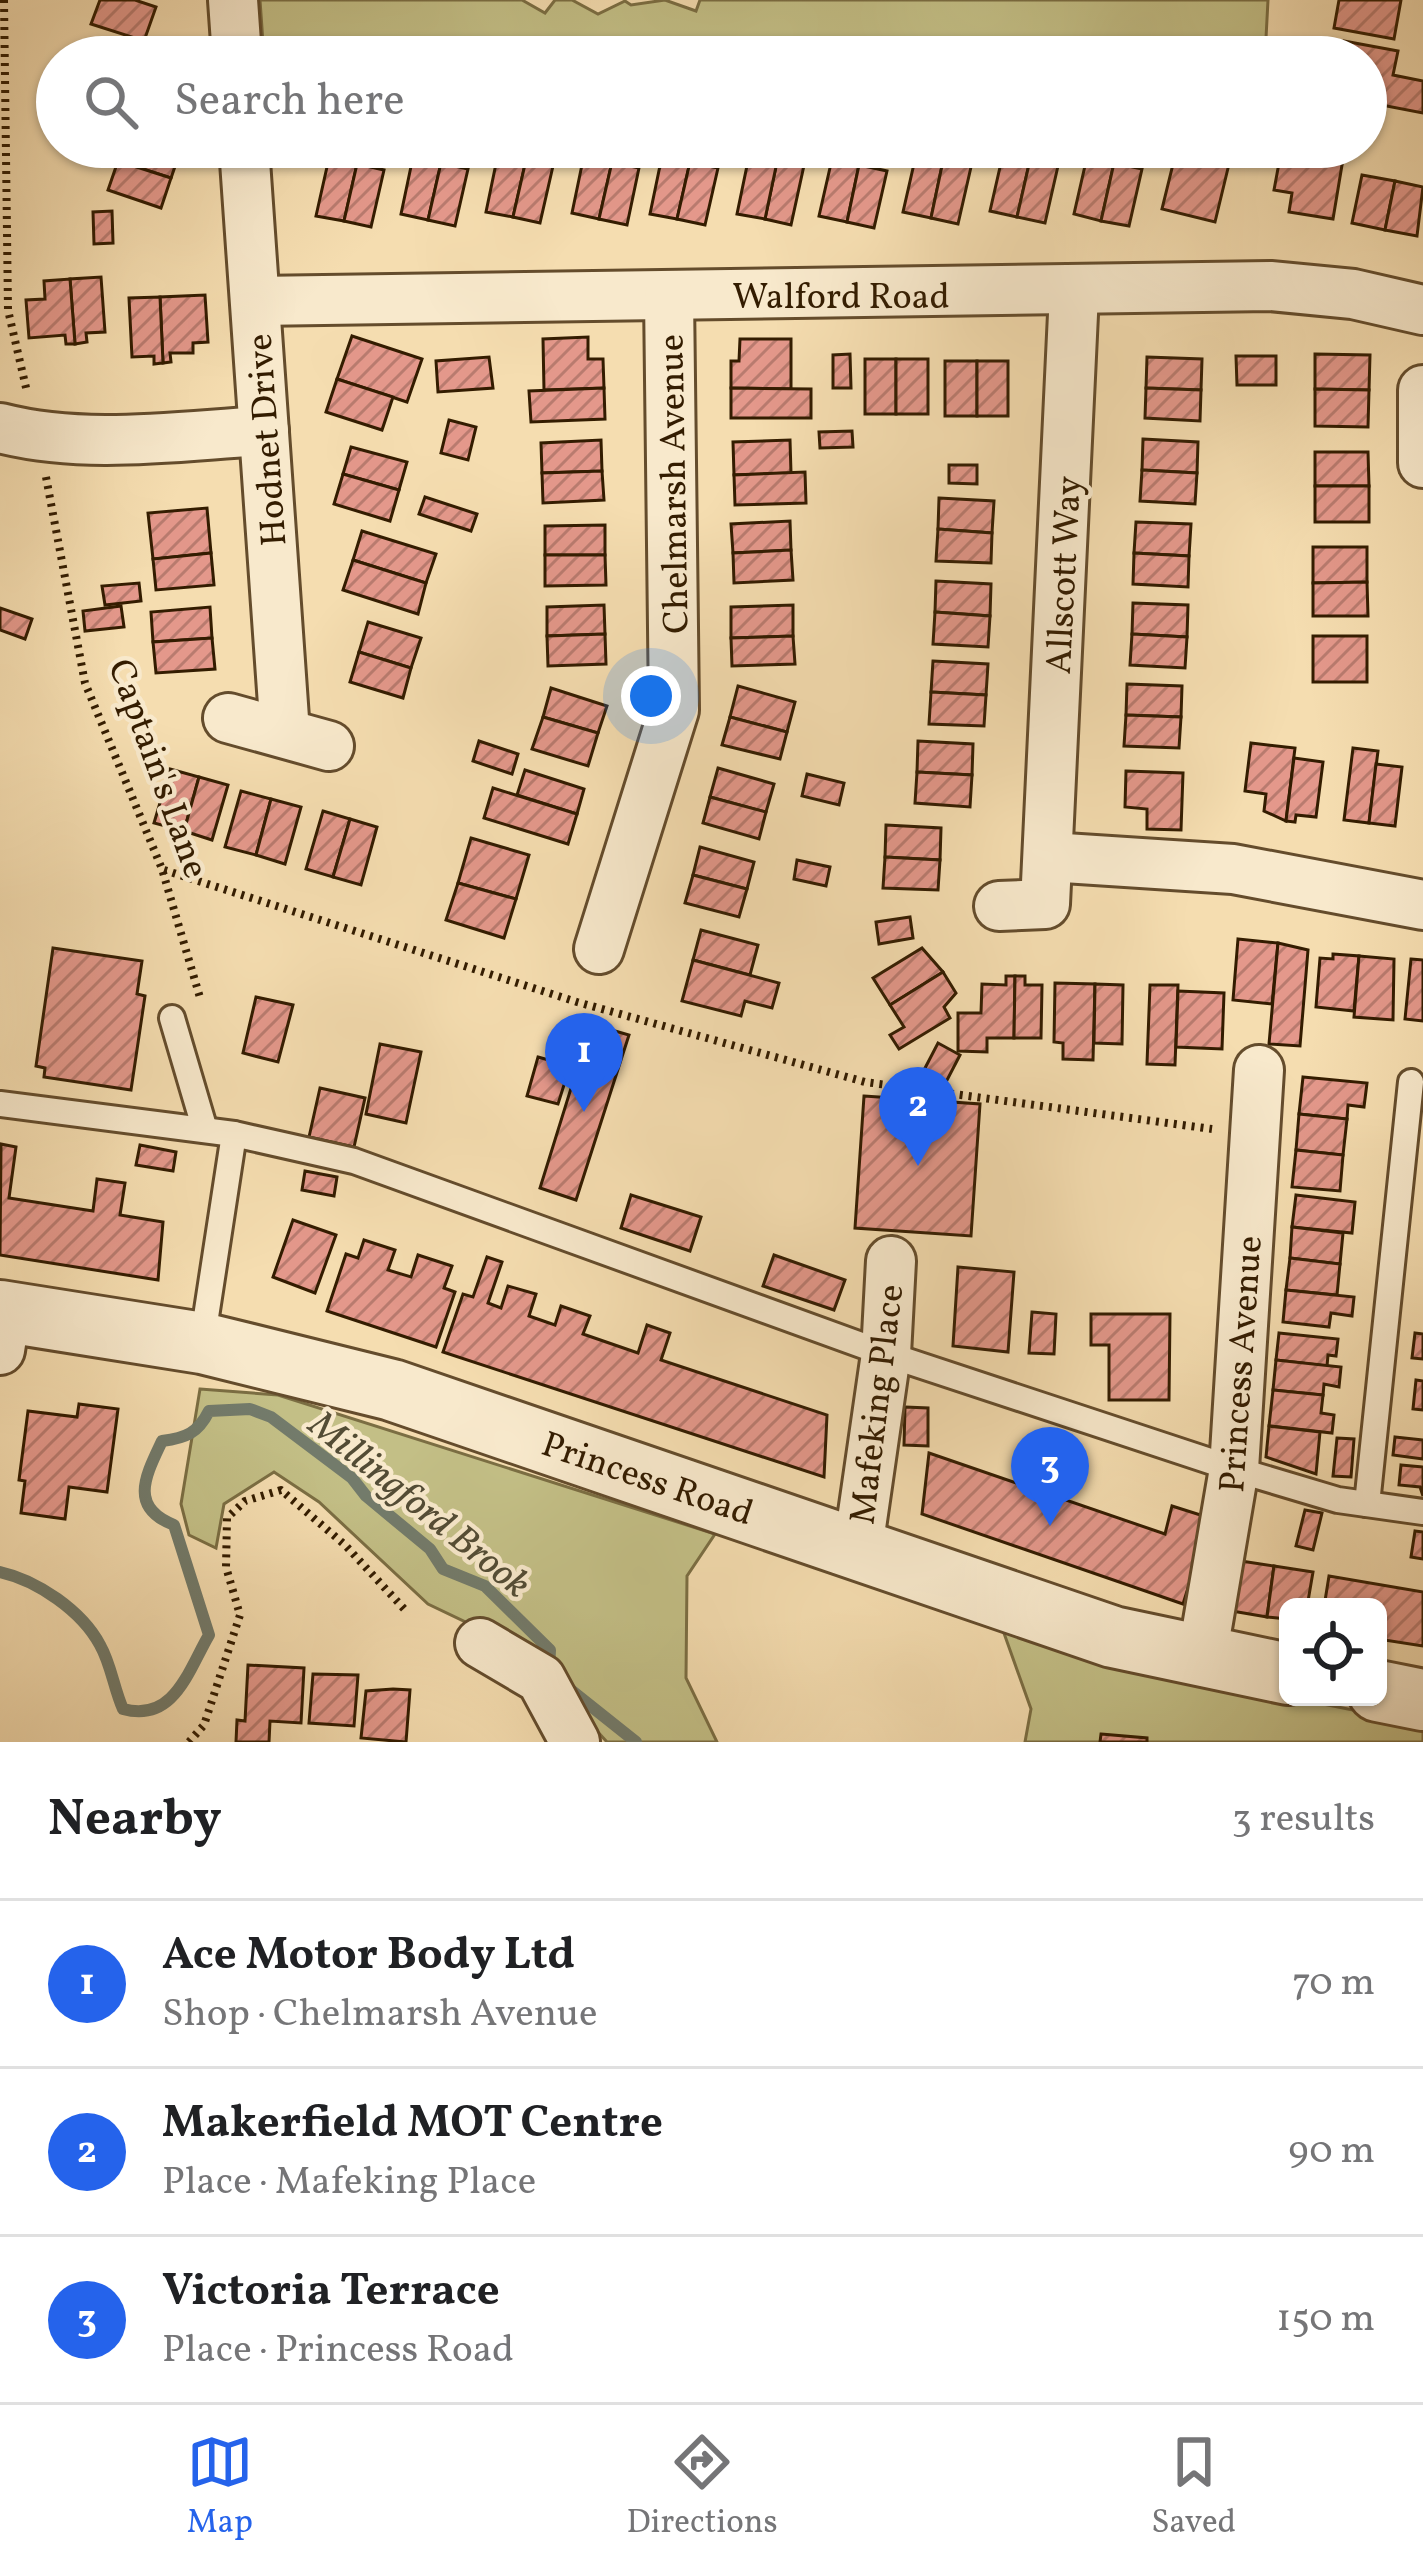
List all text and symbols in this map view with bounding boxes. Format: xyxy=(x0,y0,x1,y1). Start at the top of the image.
search box xyxy=(36,36,1387,168)
icon: search xyxy=(78,69,144,135)
text: Search here xyxy=(174,71,405,134)
street label: Walford Road xyxy=(732,274,950,324)
street label: Hodnet Drive xyxy=(237,332,301,548)
street label: Chelmarsh Avenue xyxy=(648,334,704,634)
street label: Allscott Way xyxy=(1036,475,1096,676)
street label: Captain's Lane xyxy=(93,653,219,886)
your location xyxy=(621,666,681,726)
pin: 1 xyxy=(545,1013,623,1112)
pin: 2 xyxy=(879,1067,957,1166)
street label: Princess Avenue xyxy=(1209,1234,1277,1494)
street label: Mafeking Place xyxy=(839,1282,918,1527)
water label: Millingford Brook xyxy=(295,1399,541,1612)
street label: Princess Road xyxy=(534,1421,759,1540)
pin: 3 xyxy=(1011,1427,1089,1526)
map controls xyxy=(1279,1598,1387,1706)
button: locate xyxy=(1279,1598,1387,1706)
text: Nearby xyxy=(48,1785,222,1856)
text: 3 results xyxy=(1232,1793,1375,1847)
text: Ace Motor Body Ltd xyxy=(162,1925,575,1988)
text: 1 xyxy=(79,1957,95,2011)
text: 70 m xyxy=(1292,1957,1375,2011)
text: Shop · Chelmarsh Avenue xyxy=(162,1988,598,2042)
text: Makerfield MOT Centre xyxy=(162,2093,663,2156)
text: 2 xyxy=(77,2125,97,2179)
text: 90 m xyxy=(1288,2125,1375,2179)
text: Place · Mafeking Place xyxy=(162,2156,536,2210)
text: Victoria Terrace xyxy=(162,2261,500,2324)
text: 3 xyxy=(77,2293,97,2347)
text: 150 m xyxy=(1276,2293,1375,2347)
text: Place · Princess Road xyxy=(162,2324,514,2378)
tab: Map xyxy=(187,2429,253,2547)
tab: Directions xyxy=(626,2429,778,2547)
tab: Saved xyxy=(1151,2429,1236,2547)

